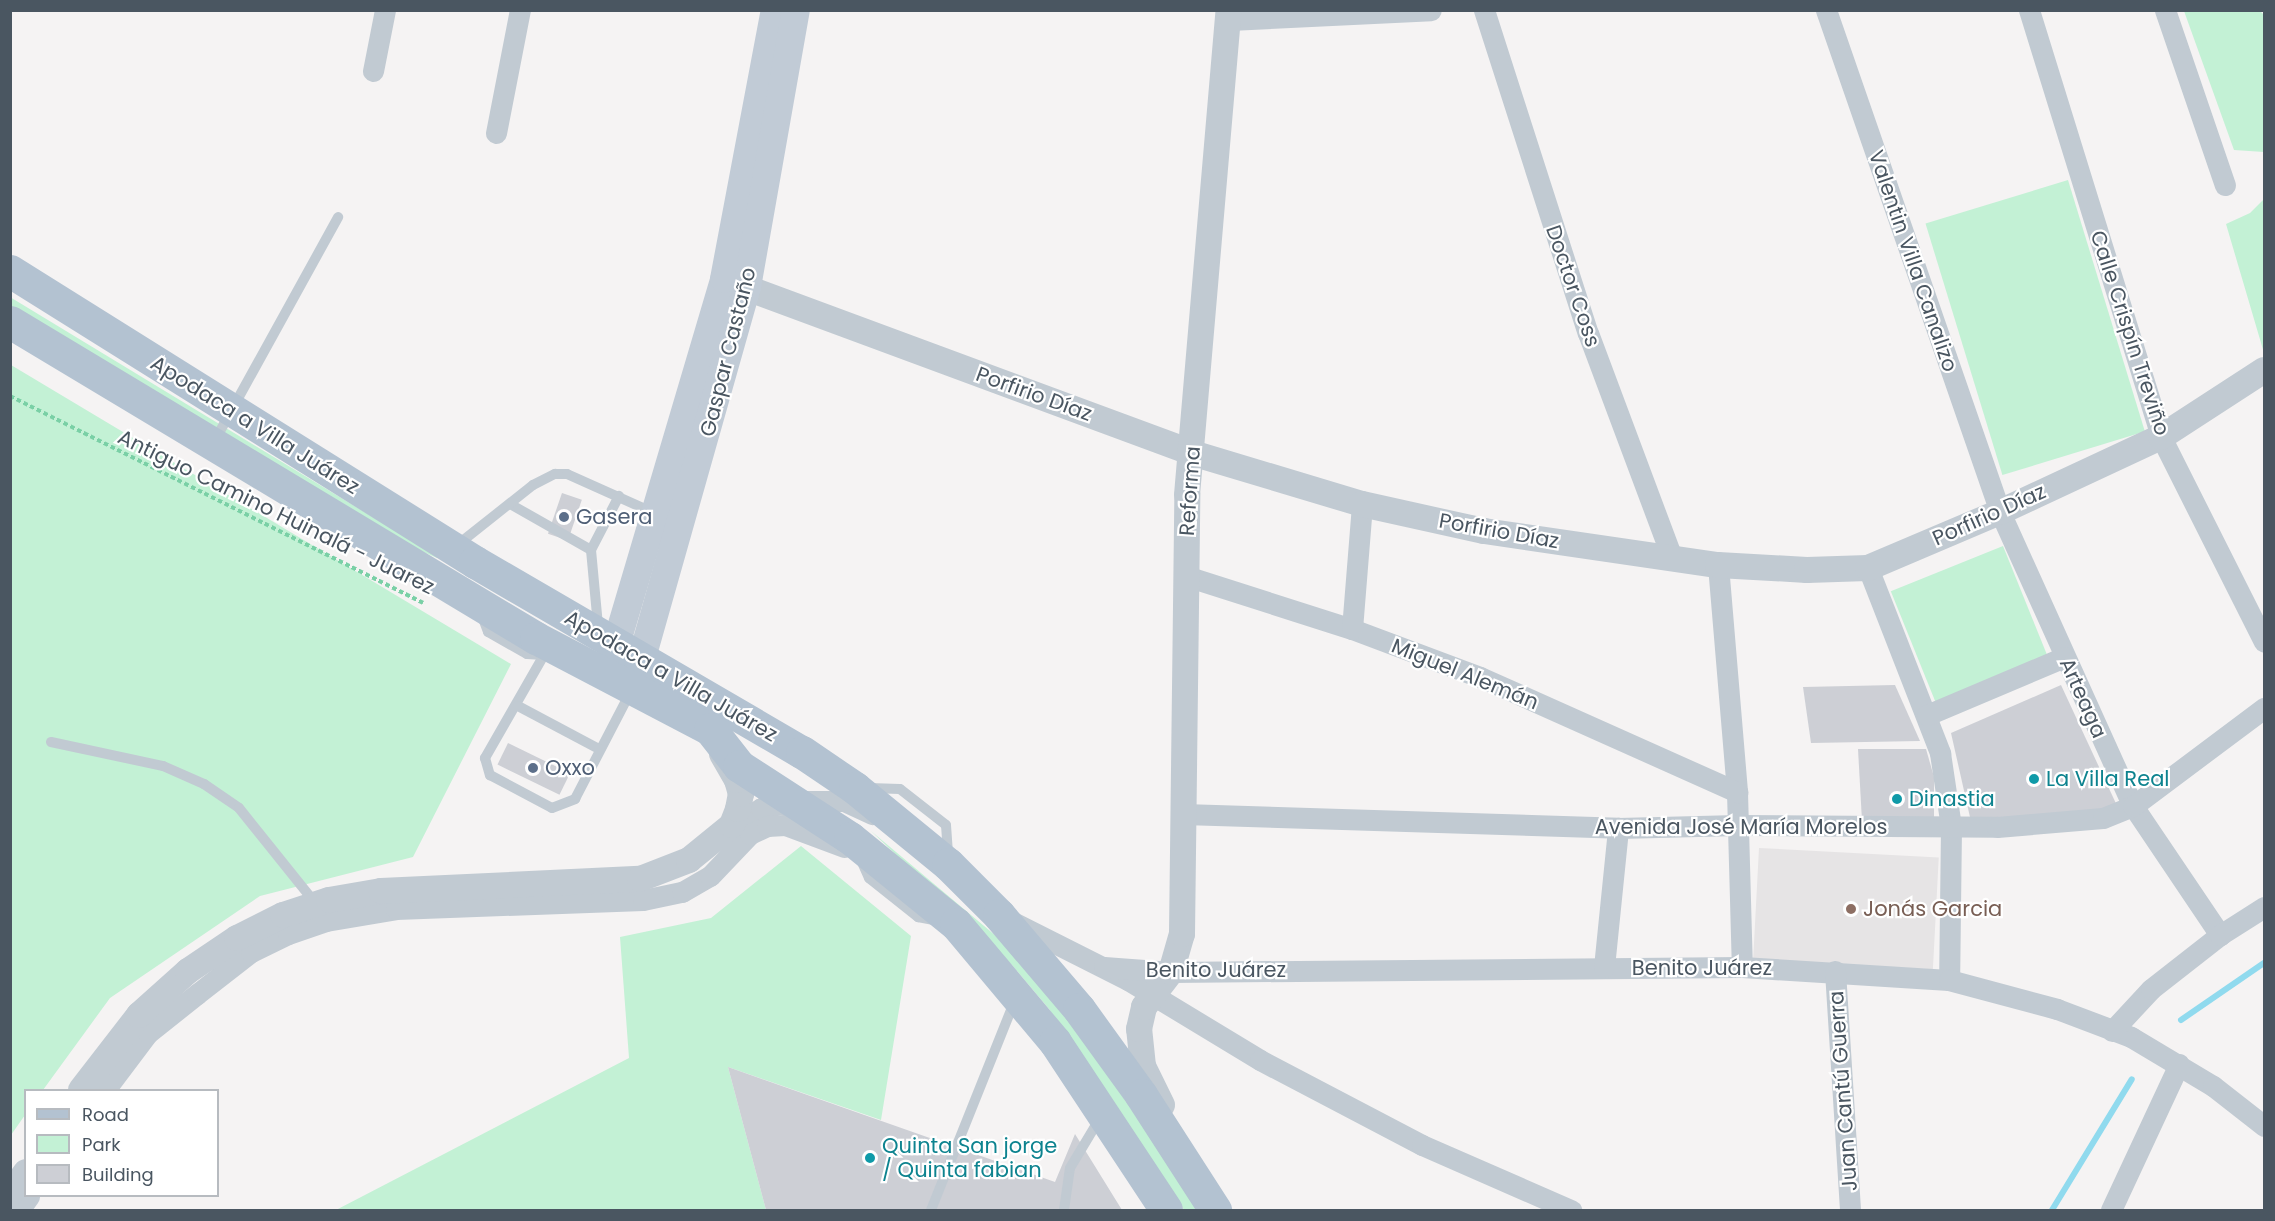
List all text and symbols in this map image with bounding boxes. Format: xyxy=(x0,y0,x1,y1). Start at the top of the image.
street label: Valentin Villa Canalizo xyxy=(1863,147,1963,375)
street label: Doctor Coss xyxy=(1540,222,1606,350)
street label: Calle Crispín Treviño xyxy=(2085,227,2175,439)
street label: Gaspar Castaño xyxy=(695,265,761,439)
street label: Apodaca a Villa Juárez xyxy=(146,350,364,500)
street label: Porfirio Díaz xyxy=(973,361,1095,427)
street label: Antiguo Camino Huinalá - Juarez xyxy=(114,424,438,600)
street label: Reforma xyxy=(1174,445,1206,537)
street label: Porfirio Díaz xyxy=(1928,479,2050,551)
place label: Gasera xyxy=(576,504,653,530)
street label: Porfirio Díaz xyxy=(1437,508,1561,554)
marker: Gasera xyxy=(557,510,571,524)
street label: Apodaca a Villa Juárez xyxy=(560,605,782,747)
street label: Miguel Alemán xyxy=(1388,633,1542,715)
street label: Arteaga xyxy=(2054,654,2112,742)
place label: Oxxo xyxy=(545,755,595,781)
marker: Oxxo xyxy=(526,761,540,775)
place label: La Villa Real xyxy=(2046,766,2170,792)
marker: La Villa Real xyxy=(2027,772,2041,786)
place label: Dinastia xyxy=(1909,786,1995,812)
marker: Dinastia xyxy=(1890,792,1904,806)
street label: Avenida José María Morelos xyxy=(1595,814,1887,840)
place label: Jonás Garcia xyxy=(1863,896,2002,922)
marker: Jonás Garcia xyxy=(1844,902,1858,916)
street label: Benito Juárez xyxy=(1632,955,1772,981)
street label: Benito Juárez xyxy=(1146,957,1286,983)
street label: Juan Cantú Guerra xyxy=(1823,990,1863,1192)
legend xyxy=(24,1089,219,1197)
text: Road xyxy=(82,1102,129,1127)
text: Park xyxy=(82,1132,121,1157)
place label: Quinta San jorge / Quinta fabian xyxy=(882,1133,1057,1183)
marker: Quinta San jorge / Quinta fabian xyxy=(863,1151,877,1165)
text: Building xyxy=(82,1162,154,1187)

